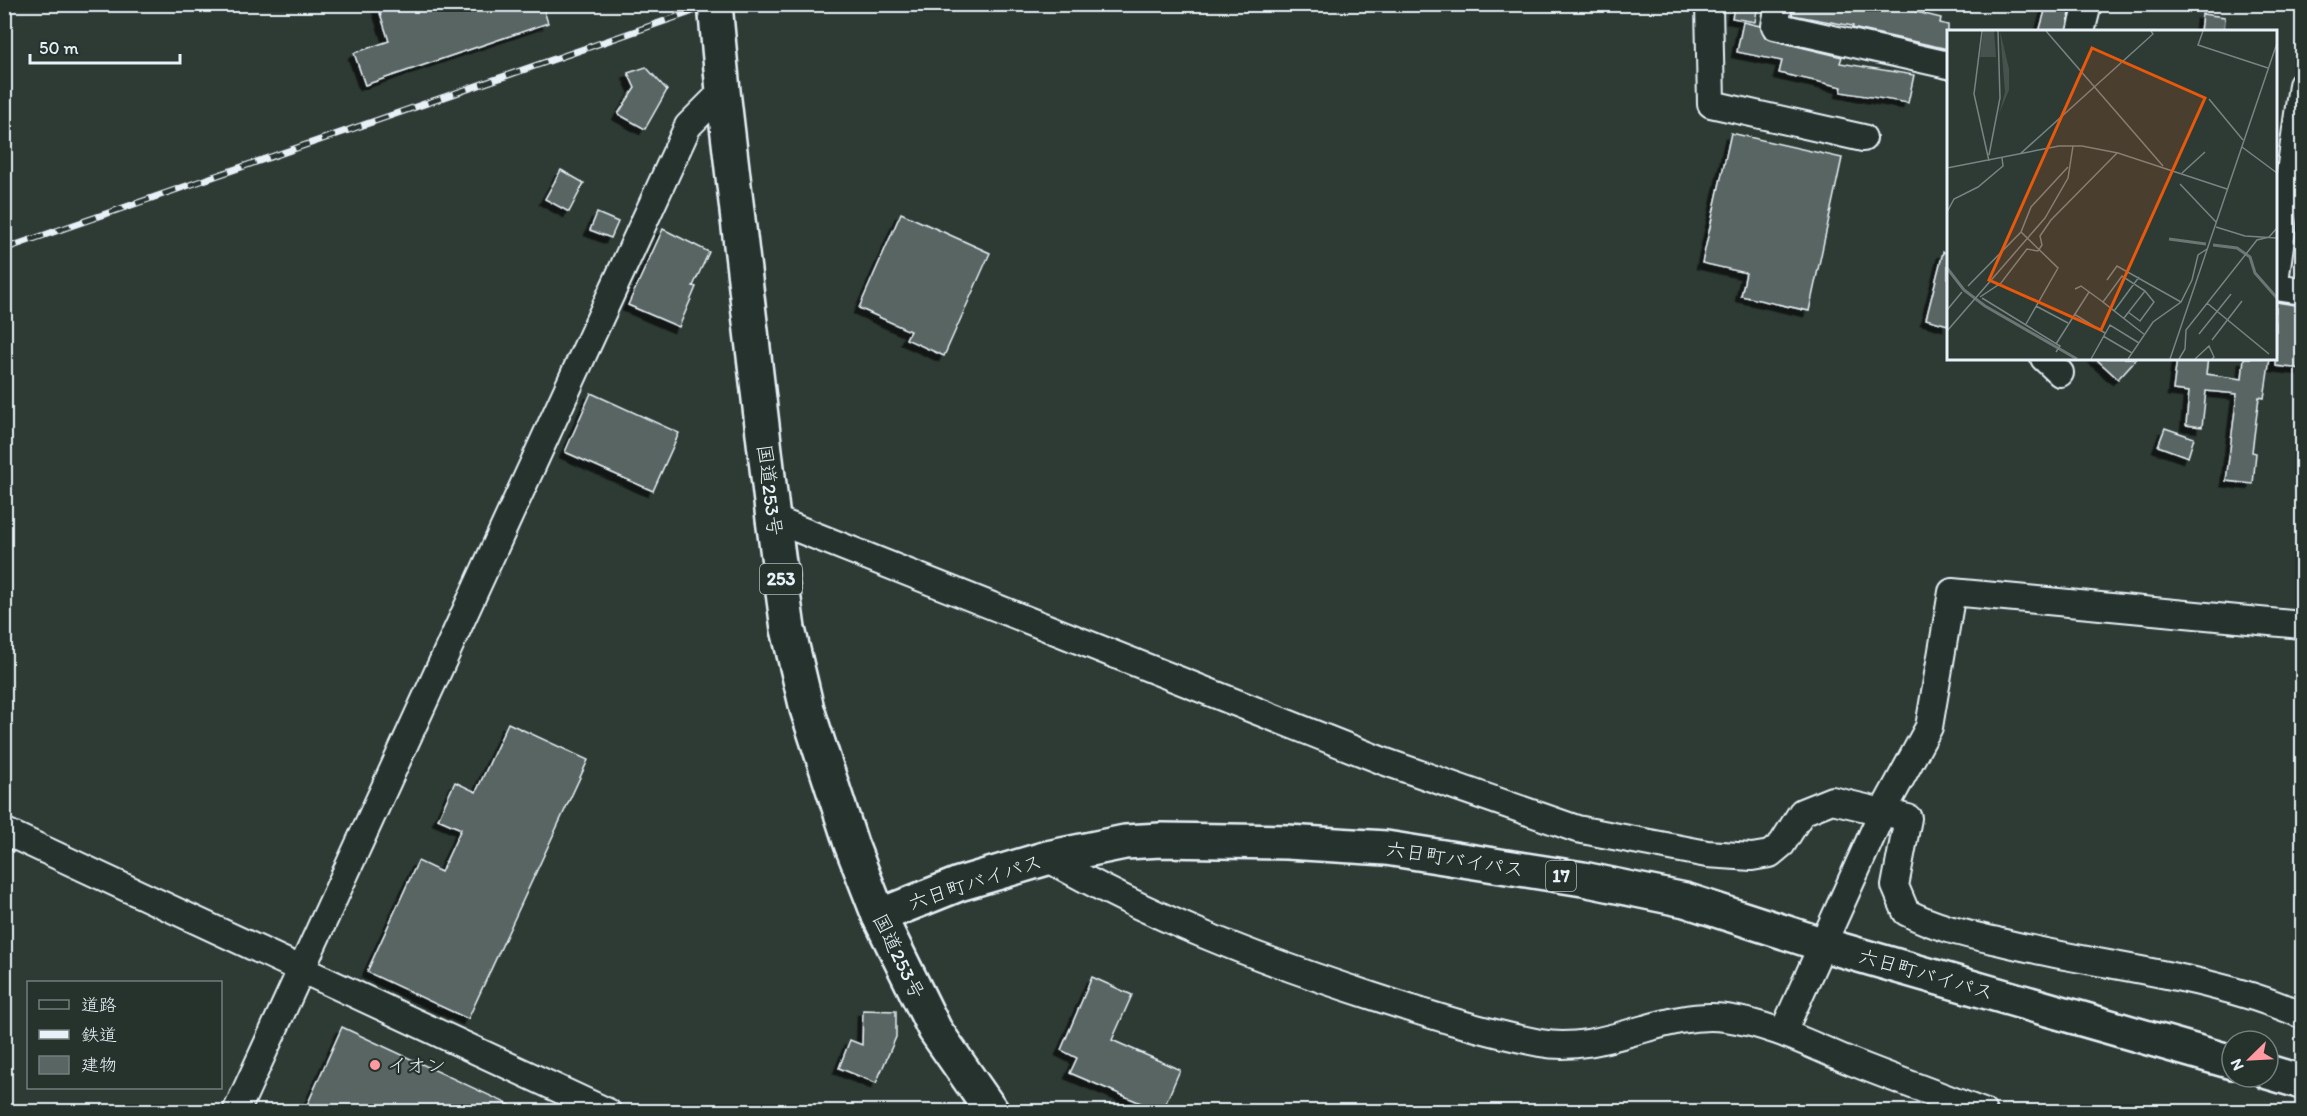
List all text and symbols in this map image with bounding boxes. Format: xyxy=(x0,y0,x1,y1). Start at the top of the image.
scale bar xyxy=(30,27,180,65)
inset map xyxy=(1947,30,2277,360)
text: 50 m xyxy=(39,37,79,59)
street label: 国道253号 xyxy=(752,443,788,537)
road number: 253 xyxy=(760,564,802,594)
street label: 六日町バイパス xyxy=(1384,836,1526,882)
street label: 六日町バイパス xyxy=(905,849,1045,915)
road number: 17 xyxy=(1546,861,1576,891)
street label: 国道253号 xyxy=(868,909,930,1003)
street label: 六日町バイパス xyxy=(1856,943,1996,1005)
legend xyxy=(27,981,222,1089)
text: 道路 xyxy=(81,994,117,1016)
text: 鉄道 xyxy=(81,1024,117,1046)
north arrow xyxy=(2220,1029,2280,1089)
place label: イオン xyxy=(387,1053,446,1077)
text: 建物 xyxy=(81,1054,117,1076)
text: N xyxy=(2226,1056,2248,1074)
marker: イオン xyxy=(368,1058,382,1072)

